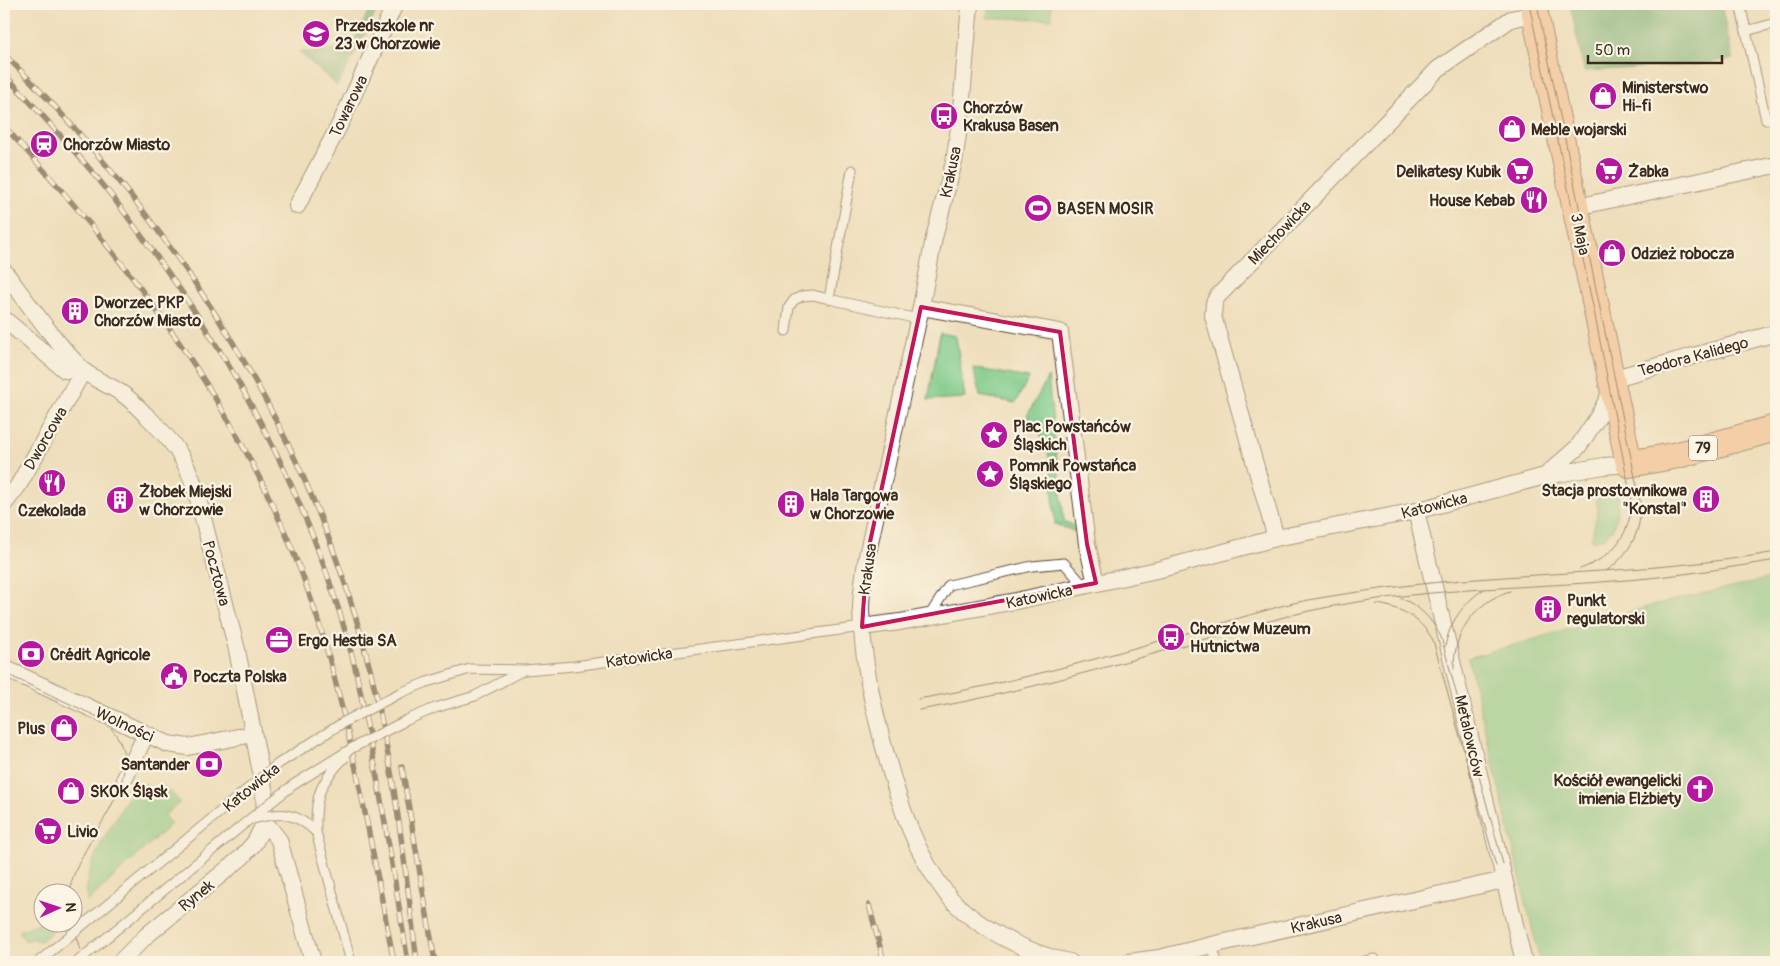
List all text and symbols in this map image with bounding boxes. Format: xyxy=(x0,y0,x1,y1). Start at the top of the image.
place label: Przedszkole nr 23 w Chorzowie xyxy=(335,16,441,54)
school or university icon: Przedszkole nr 23 w Chorzowie xyxy=(301,19,331,49)
scale bar xyxy=(1588,32,1721,64)
text: 50 m xyxy=(1595,41,1630,60)
street label: Towarowa xyxy=(325,72,373,141)
place label: Ministerstwo Hi-fi xyxy=(1622,78,1709,116)
shop icon: Ministerstwo Hi-fi xyxy=(1588,81,1618,111)
place label: Chorzów Krakusa Basen xyxy=(963,98,1059,136)
bus stop icon: Chorzów Krakusa Basen xyxy=(929,101,959,131)
shop icon: Meble wojarski xyxy=(1497,114,1527,144)
place label: Meble wojarski xyxy=(1531,120,1626,140)
station icon: Chorzów Miasto xyxy=(29,129,59,159)
place label: Chorzów Miasto xyxy=(63,135,170,155)
street label: Krakusa xyxy=(936,145,966,200)
supermarket icon: Delikatesy Kubik xyxy=(1505,156,1535,186)
supermarket icon: Żabka xyxy=(1594,156,1624,186)
place label: Delikatesy Kubik xyxy=(1396,162,1501,182)
place label: Żabka xyxy=(1628,162,1669,182)
restaurant icon: House Kebab xyxy=(1519,185,1549,215)
place label: House Kebab xyxy=(1429,191,1515,211)
sports icon: BASEN MOSIR xyxy=(1023,193,1053,223)
street label: Miechowicka xyxy=(1244,196,1315,269)
place label: BASEN MOSIR xyxy=(1057,199,1154,219)
street label: 3 Maja xyxy=(1566,211,1594,257)
shop icon: Odzież robocza xyxy=(1597,238,1627,268)
place label: Odzież robocza xyxy=(1631,244,1735,264)
place label: Dworzec PKP Chorzów Miasto xyxy=(94,293,201,331)
building icon: Dworzec PKP Chorzów Miasto xyxy=(60,296,90,326)
street label: Teodora Kalidego xyxy=(1636,333,1751,381)
street label: Dworcowa xyxy=(20,403,72,474)
place label: Plac Powstańców Śląskich xyxy=(1013,417,1131,455)
place icon: Plac Powstańców Śląskich xyxy=(979,420,1009,450)
road number: 79 xyxy=(1689,436,1717,460)
place label: Pomnik Powstańca Śląskiego xyxy=(1009,456,1137,494)
place icon: Pomnik Powstańca Śląskiego xyxy=(975,459,1005,489)
restaurant icon: Czekolada xyxy=(37,468,67,498)
place label: Stacja prostownikowa "Konstal" xyxy=(1541,481,1688,519)
place label: Żłobek Miejski w Chorzowie xyxy=(139,482,232,520)
building icon: Stacja prostownikowa "Konstal" xyxy=(1691,484,1721,514)
building icon: Żłobek Miejski w Chorzowie xyxy=(105,485,135,515)
place label: Hala Targowa w Chorzowie xyxy=(810,486,899,524)
street label: Katowicka xyxy=(1399,488,1469,524)
building icon: Hala Targowa w Chorzowie xyxy=(776,489,806,519)
place label: Czekolada xyxy=(18,501,87,521)
street label: Pocztowa xyxy=(198,538,234,608)
street label: Krakusa xyxy=(854,542,882,596)
street label: Katowicka xyxy=(1004,580,1074,614)
place label: Punkt regulatorski xyxy=(1567,591,1645,629)
building icon: Punkt regulatorski xyxy=(1533,594,1563,624)
place label: Chorzów Muzeum Hutnictwa xyxy=(1190,619,1311,657)
bus stop icon: Chorzów Muzeum Hutnictwa xyxy=(1156,622,1186,652)
office icon: Ergo Hestia SA xyxy=(264,625,294,655)
place label: Ergo Hestia SA xyxy=(298,631,397,651)
bank icon: Crédit Agricole xyxy=(16,639,46,669)
street label: Katowicka xyxy=(604,643,674,673)
place label: Crédit Agricole xyxy=(50,645,151,665)
public building icon: Poczta Polska xyxy=(159,661,189,691)
place label: Poczta Polska xyxy=(193,667,287,687)
street label: Metalowców xyxy=(1450,693,1488,780)
street label: Wolności xyxy=(92,703,157,747)
shop icon: Plus xyxy=(49,713,79,743)
place label: Plus xyxy=(17,719,46,739)
bank icon: Santander xyxy=(194,749,224,779)
place label: Santander xyxy=(121,755,190,775)
street label: Katowicka xyxy=(219,759,284,817)
place label: Kościół ewangelicki imienia Elżbiety xyxy=(1554,771,1681,809)
church icon: Kościół ewangelicki imienia Elżbiety xyxy=(1685,774,1715,804)
shop icon: SKOK Śląsk xyxy=(56,776,86,806)
place label: SKOK Śląsk xyxy=(90,781,168,802)
supermarket icon: Livio xyxy=(33,816,63,846)
place label: Livio xyxy=(67,822,98,842)
street label: Rynek xyxy=(175,875,219,916)
north arrow xyxy=(32,884,82,934)
text: N xyxy=(62,902,79,913)
street label: Krakusa xyxy=(1289,907,1344,939)

